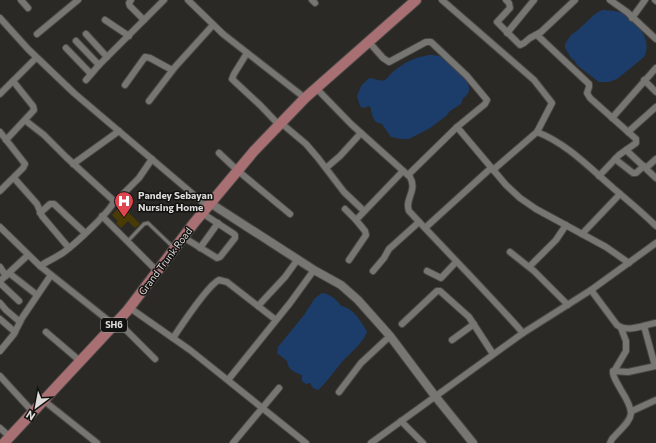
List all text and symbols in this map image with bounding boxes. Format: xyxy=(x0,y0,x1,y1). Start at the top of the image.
place label: Pandey Sebayan Nursing Home xyxy=(138,189,213,213)
hospital icon: Pandey Sebayan Nursing Home xyxy=(113,190,135,218)
street label: Grand Trunk Road xyxy=(136,225,194,297)
road number: SH6 xyxy=(101,318,127,332)
north arrow xyxy=(16,387,56,427)
text: N xyxy=(23,408,37,424)

